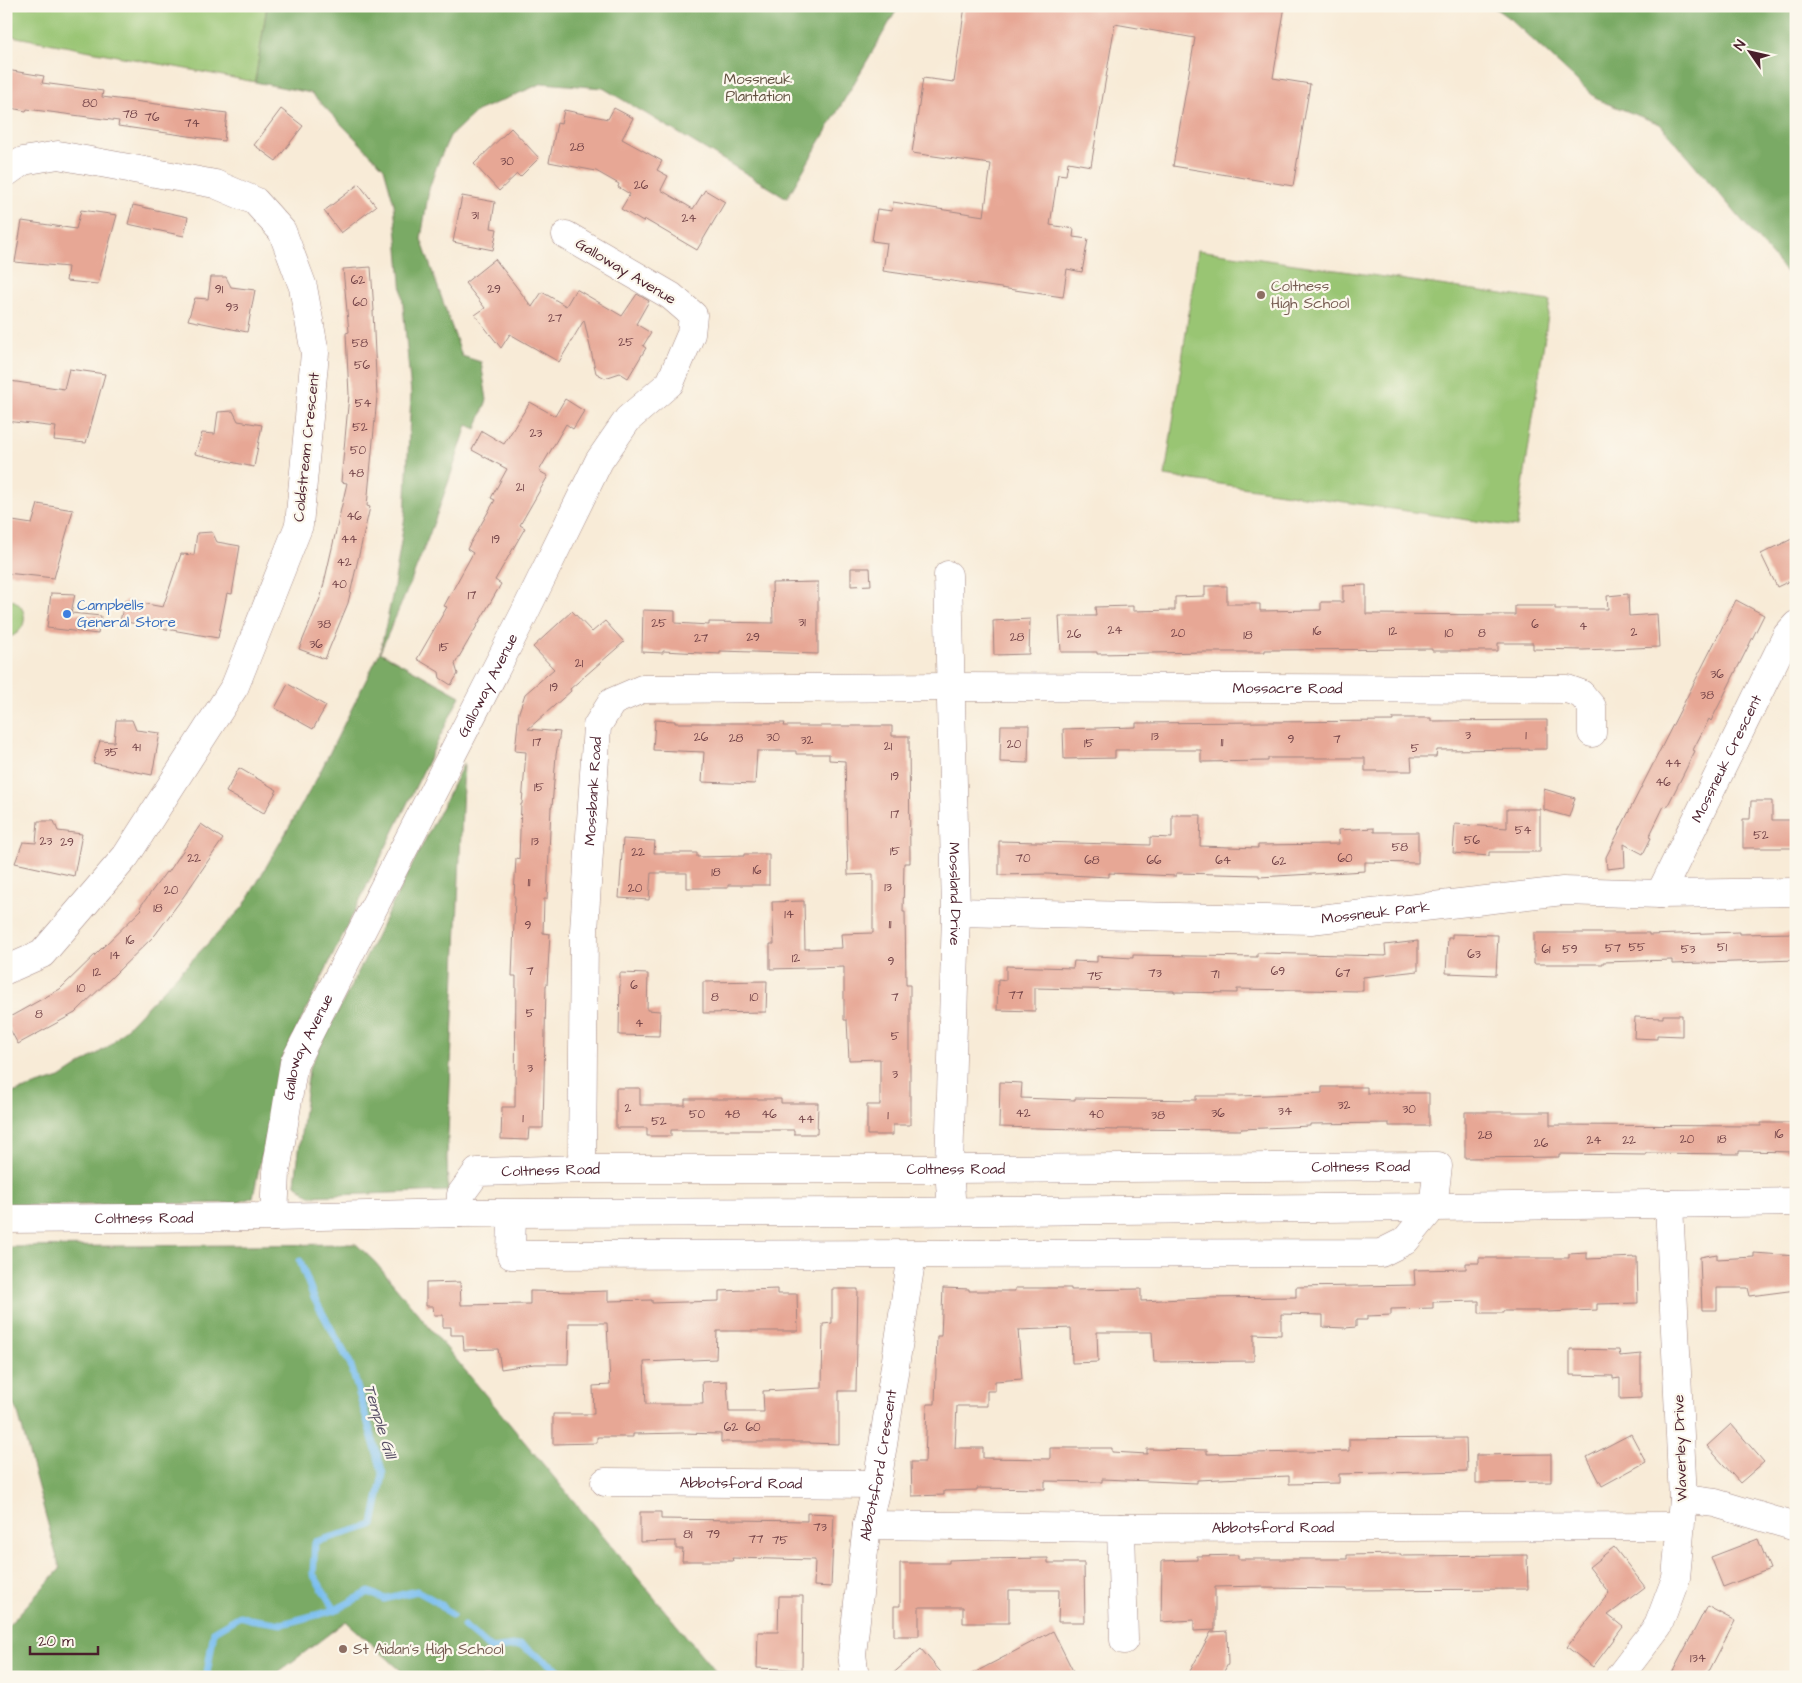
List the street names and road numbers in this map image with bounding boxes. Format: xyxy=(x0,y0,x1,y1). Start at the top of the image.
street label: Galloway Avenue xyxy=(571,233,680,311)
street label: Coldstream Crescent xyxy=(288,371,325,523)
street label: Galloway Avenue xyxy=(453,630,523,741)
street label: Mossacre Road xyxy=(1233,678,1343,699)
street label: Mossneuk Crescent xyxy=(1687,691,1767,826)
street label: Mossbank Road xyxy=(579,736,607,846)
street label: Mossland Drive xyxy=(943,842,966,946)
street label: Mossneuk Park xyxy=(1320,896,1431,930)
street label: Galloway Avenue xyxy=(278,990,339,1102)
street label: Coltness Road xyxy=(1311,1156,1410,1178)
street label: Coltness Road xyxy=(501,1159,600,1182)
street label: Coltness Road xyxy=(906,1159,1005,1180)
street label: Coltness Road xyxy=(95,1208,194,1229)
street label: Abbotsford Crescent xyxy=(855,1388,902,1542)
street label: Waverley Drive xyxy=(1668,1394,1694,1502)
street label: Abbotsford Road xyxy=(680,1473,803,1494)
street label: Abbotsford Road xyxy=(1212,1517,1334,1539)

